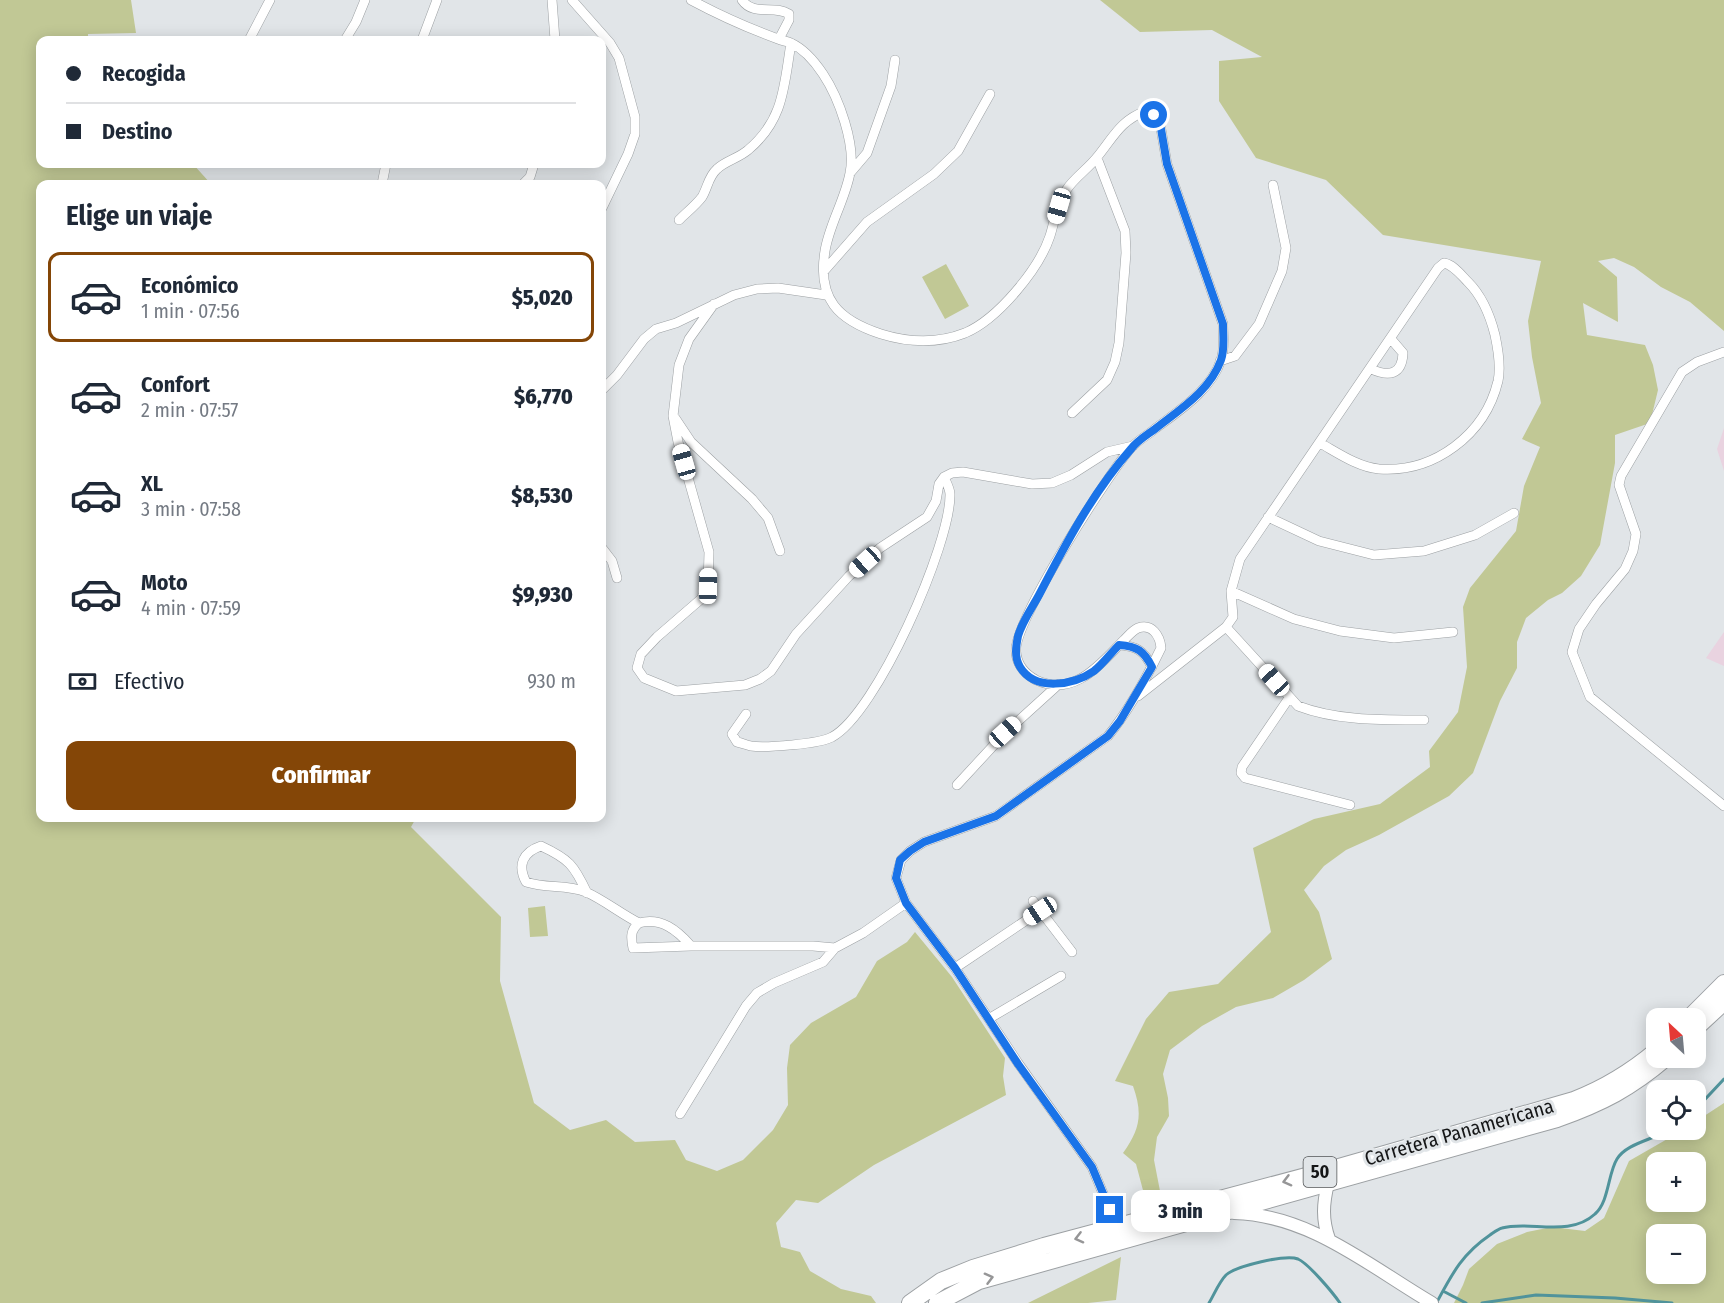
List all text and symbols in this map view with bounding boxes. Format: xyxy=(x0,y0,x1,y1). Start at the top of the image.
text: Recogida xyxy=(102,60,186,87)
route start xyxy=(1140,101,1167,128)
text: Destino xyxy=(102,118,173,145)
car xyxy=(1045,186,1073,226)
text: Elige un viaje xyxy=(66,200,212,232)
icon: car xyxy=(69,270,123,324)
text: Económico xyxy=(141,272,239,299)
text: $5,020 xyxy=(512,284,573,311)
text: 1 min · 07:56 xyxy=(141,299,240,323)
icon: car xyxy=(69,369,123,423)
text: Confort xyxy=(141,371,210,398)
text: $6,770 xyxy=(514,383,573,410)
text: 2 min · 07:57 xyxy=(141,398,238,422)
car xyxy=(670,442,698,482)
icon: car xyxy=(69,468,123,522)
text: XL xyxy=(141,470,163,497)
text: $8,530 xyxy=(511,482,573,509)
text: 3 min · 07:58 xyxy=(141,497,241,521)
car xyxy=(846,543,884,581)
icon: car xyxy=(69,567,123,621)
car xyxy=(699,568,717,604)
text: Moto xyxy=(141,569,188,596)
text: $9,930 xyxy=(512,581,573,608)
text: 4 min · 07:59 xyxy=(141,596,241,620)
car xyxy=(1255,661,1293,699)
icon: cash xyxy=(66,665,99,698)
text: Efectivo xyxy=(114,668,185,695)
text: 930 m xyxy=(527,669,576,693)
car xyxy=(986,713,1024,751)
button: Confirmar xyxy=(66,741,576,810)
car xyxy=(1020,894,1060,928)
north arrow xyxy=(1646,1008,1706,1068)
map controls xyxy=(1646,1008,1706,1284)
button: locate xyxy=(1646,1080,1706,1140)
street label: Carretera Panamericana xyxy=(1362,1094,1556,1170)
button: + xyxy=(1646,1152,1706,1212)
road number: 50 xyxy=(1304,1157,1336,1187)
one-way arrow xyxy=(1282,1174,1293,1186)
callout: 3 min xyxy=(1131,1189,1230,1231)
route end xyxy=(1096,1196,1123,1223)
text: 3 min xyxy=(1158,1199,1203,1223)
button: − xyxy=(1646,1224,1706,1284)
one-way arrow xyxy=(1074,1230,1084,1243)
one-way arrow xyxy=(984,1272,994,1285)

